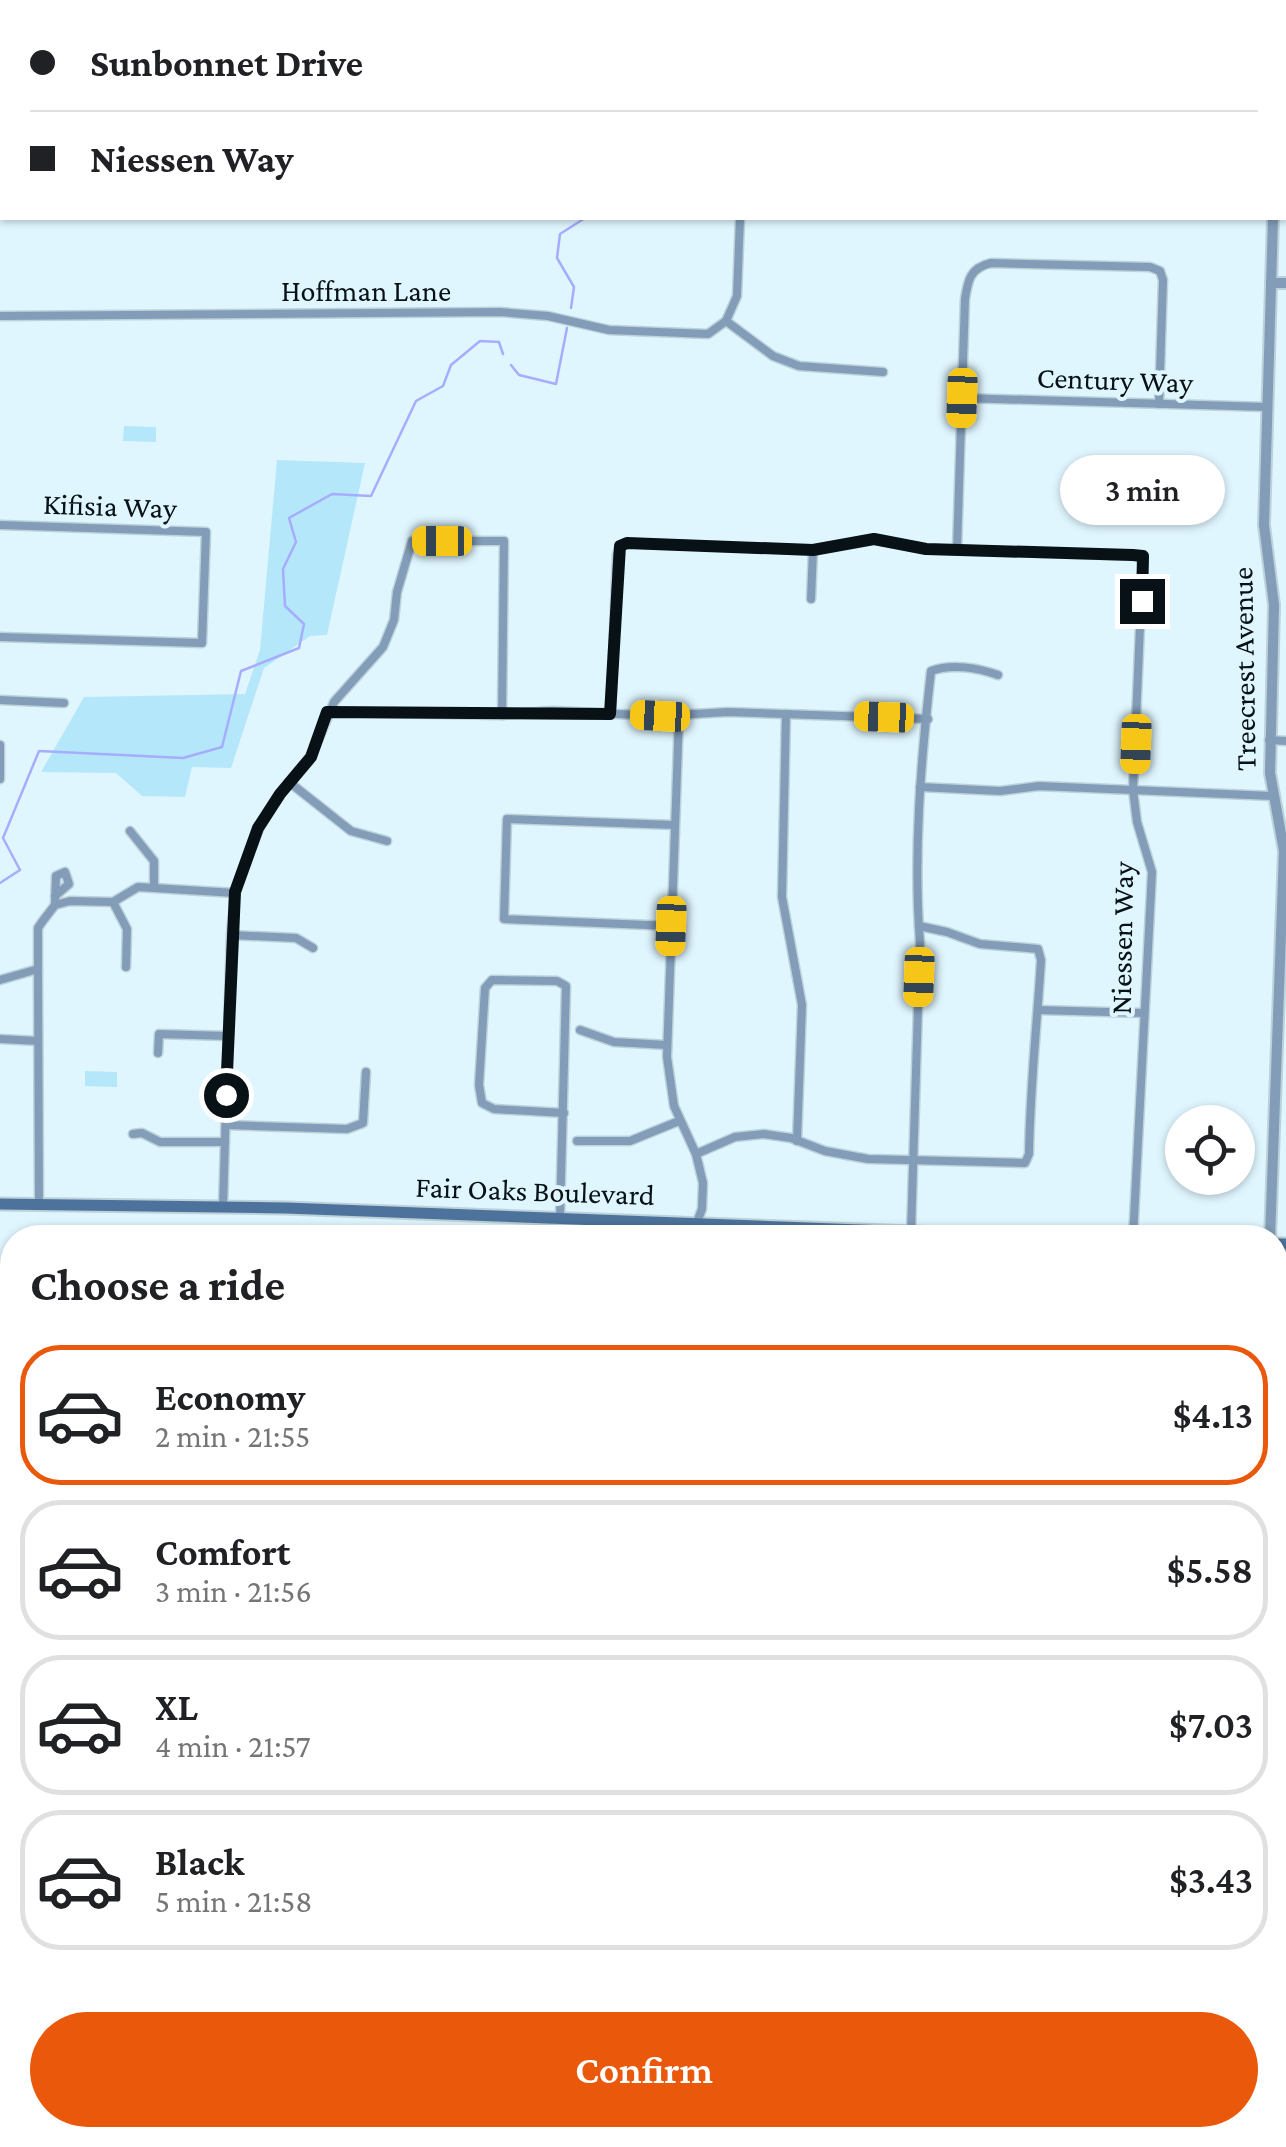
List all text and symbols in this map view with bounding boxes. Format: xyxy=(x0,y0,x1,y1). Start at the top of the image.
text: Sunbonnet Drive xyxy=(90,42,363,84)
text: Niessen Way xyxy=(90,138,293,180)
street label: Hoffman Lane xyxy=(281,274,451,307)
street label: Century Way xyxy=(1036,360,1194,400)
car xyxy=(946,367,978,429)
callout: 3 min xyxy=(1060,456,1224,526)
text: 3 min xyxy=(1105,472,1180,508)
street label: Kifisia Way xyxy=(42,487,178,525)
car xyxy=(412,526,472,556)
street label: Treecrest Avenue xyxy=(1225,567,1262,771)
route end xyxy=(1120,579,1165,624)
car xyxy=(629,699,691,733)
car xyxy=(853,701,915,733)
car xyxy=(1120,713,1152,775)
street label: Niessen Way xyxy=(1104,861,1140,1015)
car xyxy=(655,895,687,957)
car xyxy=(903,946,935,1008)
route start xyxy=(204,1073,249,1118)
map controls xyxy=(1165,1105,1255,1195)
button: locate xyxy=(1165,1105,1255,1195)
street label: Fair Oaks Boulevard xyxy=(415,1170,655,1211)
text: Choose a ride xyxy=(30,1260,285,1310)
icon: car xyxy=(35,1370,125,1460)
text: Economy xyxy=(155,1376,305,1418)
text: $4.13 xyxy=(1173,1394,1253,1436)
text: 2 min · 21:55 xyxy=(155,1418,310,1454)
icon: car xyxy=(35,1525,125,1615)
text: Comfort xyxy=(155,1531,291,1573)
text: $5.58 xyxy=(1167,1549,1253,1591)
text: 3 min · 21:56 xyxy=(155,1573,312,1609)
icon: car xyxy=(35,1680,125,1770)
text: XL xyxy=(155,1686,198,1728)
text: $7.03 xyxy=(1169,1704,1253,1746)
text: 4 min · 21:57 xyxy=(155,1728,310,1764)
icon: car xyxy=(35,1835,125,1925)
text: Black xyxy=(155,1841,244,1883)
text: $3.43 xyxy=(1169,1859,1253,1901)
text: 5 min · 21:58 xyxy=(155,1883,313,1919)
button: Confirm xyxy=(30,2012,1258,2127)

